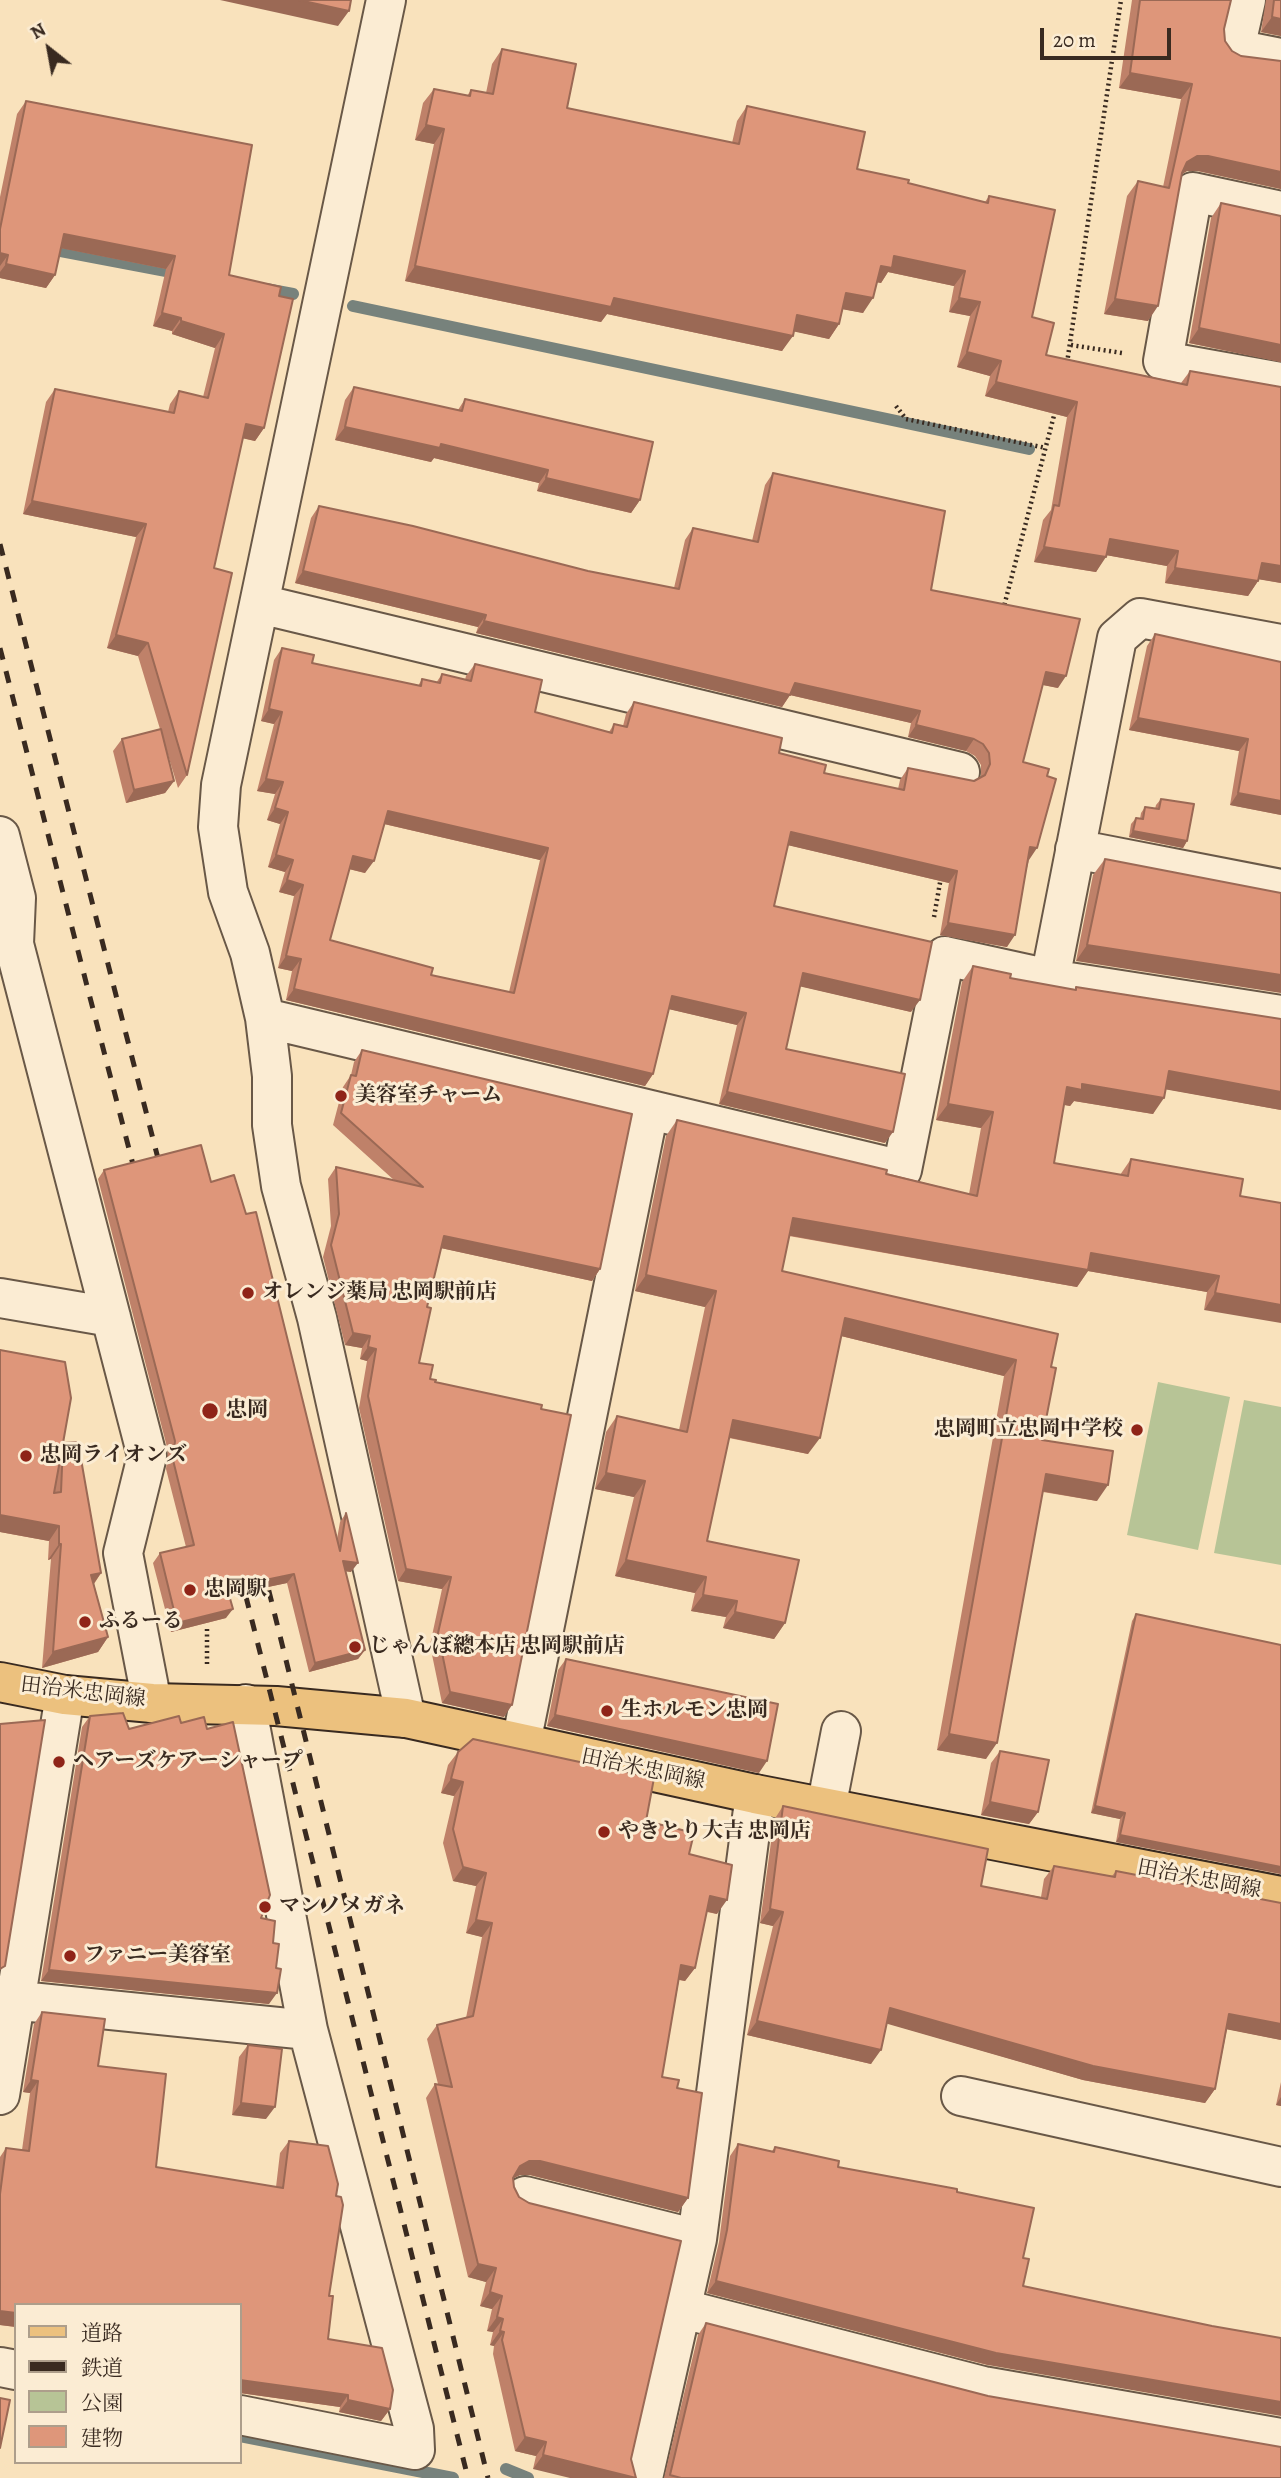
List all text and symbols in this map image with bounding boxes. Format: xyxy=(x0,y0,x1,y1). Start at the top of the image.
north arrow xyxy=(14,14,84,84)
scale bar xyxy=(1043,14,1174,58)
text: N xyxy=(26,16,51,46)
text: 20 m xyxy=(1053,26,1096,54)
place label: 美容室チャーム xyxy=(355,1083,502,1109)
marker: 美容室チャーム xyxy=(333,1088,349,1104)
place label: オレンジ薬局 忠岡駅前店 xyxy=(262,1280,497,1306)
marker: オレンジ薬局 忠岡駅前店 xyxy=(240,1285,256,1301)
place label: 忠岡 xyxy=(226,1398,268,1424)
marker: 忠岡 xyxy=(200,1401,220,1421)
place label: 忠岡町立忠岡中学校 xyxy=(934,1417,1123,1443)
marker: 忠岡町立忠岡中学校 xyxy=(1129,1422,1145,1438)
place label: 忠岡ライオンズ xyxy=(40,1443,187,1469)
marker: 忠岡ライオンズ xyxy=(18,1448,34,1464)
place label: 忠岡駅 xyxy=(204,1577,267,1603)
marker: 忠岡駅 xyxy=(182,1582,198,1598)
place label: ふるーる xyxy=(99,1609,183,1635)
marker: ふるーる xyxy=(77,1614,93,1630)
place label: じゃんぼ總本店 忠岡駅前店 xyxy=(369,1634,625,1660)
marker: じゃんぼ總本店 忠岡駅前店 xyxy=(347,1639,363,1655)
street label: 田治米忠岡線 xyxy=(19,1673,147,1713)
place label: 生ホルモン忠岡 xyxy=(621,1698,768,1724)
marker: 生ホルモン忠岡 xyxy=(599,1703,615,1719)
street label: 田治米忠岡線 xyxy=(579,1745,707,1795)
place label: ヘアーズケアーシャープ xyxy=(73,1749,303,1775)
marker: ヘアーズケアーシャープ xyxy=(51,1754,67,1770)
place label: やきとり大吉 忠岡店 xyxy=(618,1819,811,1845)
marker: やきとり大吉 忠岡店 xyxy=(596,1824,612,1840)
street label: 田治米忠岡線 xyxy=(1135,1856,1263,1904)
place label: マンノメガネ xyxy=(279,1894,405,1920)
marker: マンノメガネ xyxy=(257,1899,273,1915)
place label: ファニー美容室 xyxy=(84,1943,231,1969)
marker: ファニー美容室 xyxy=(62,1948,78,1964)
legend xyxy=(14,2303,242,2464)
text: 道路 xyxy=(81,2319,123,2347)
text: 鉄道 xyxy=(81,2354,123,2382)
text: 公園 xyxy=(81,2389,123,2417)
text: 建物 xyxy=(81,2424,123,2452)

